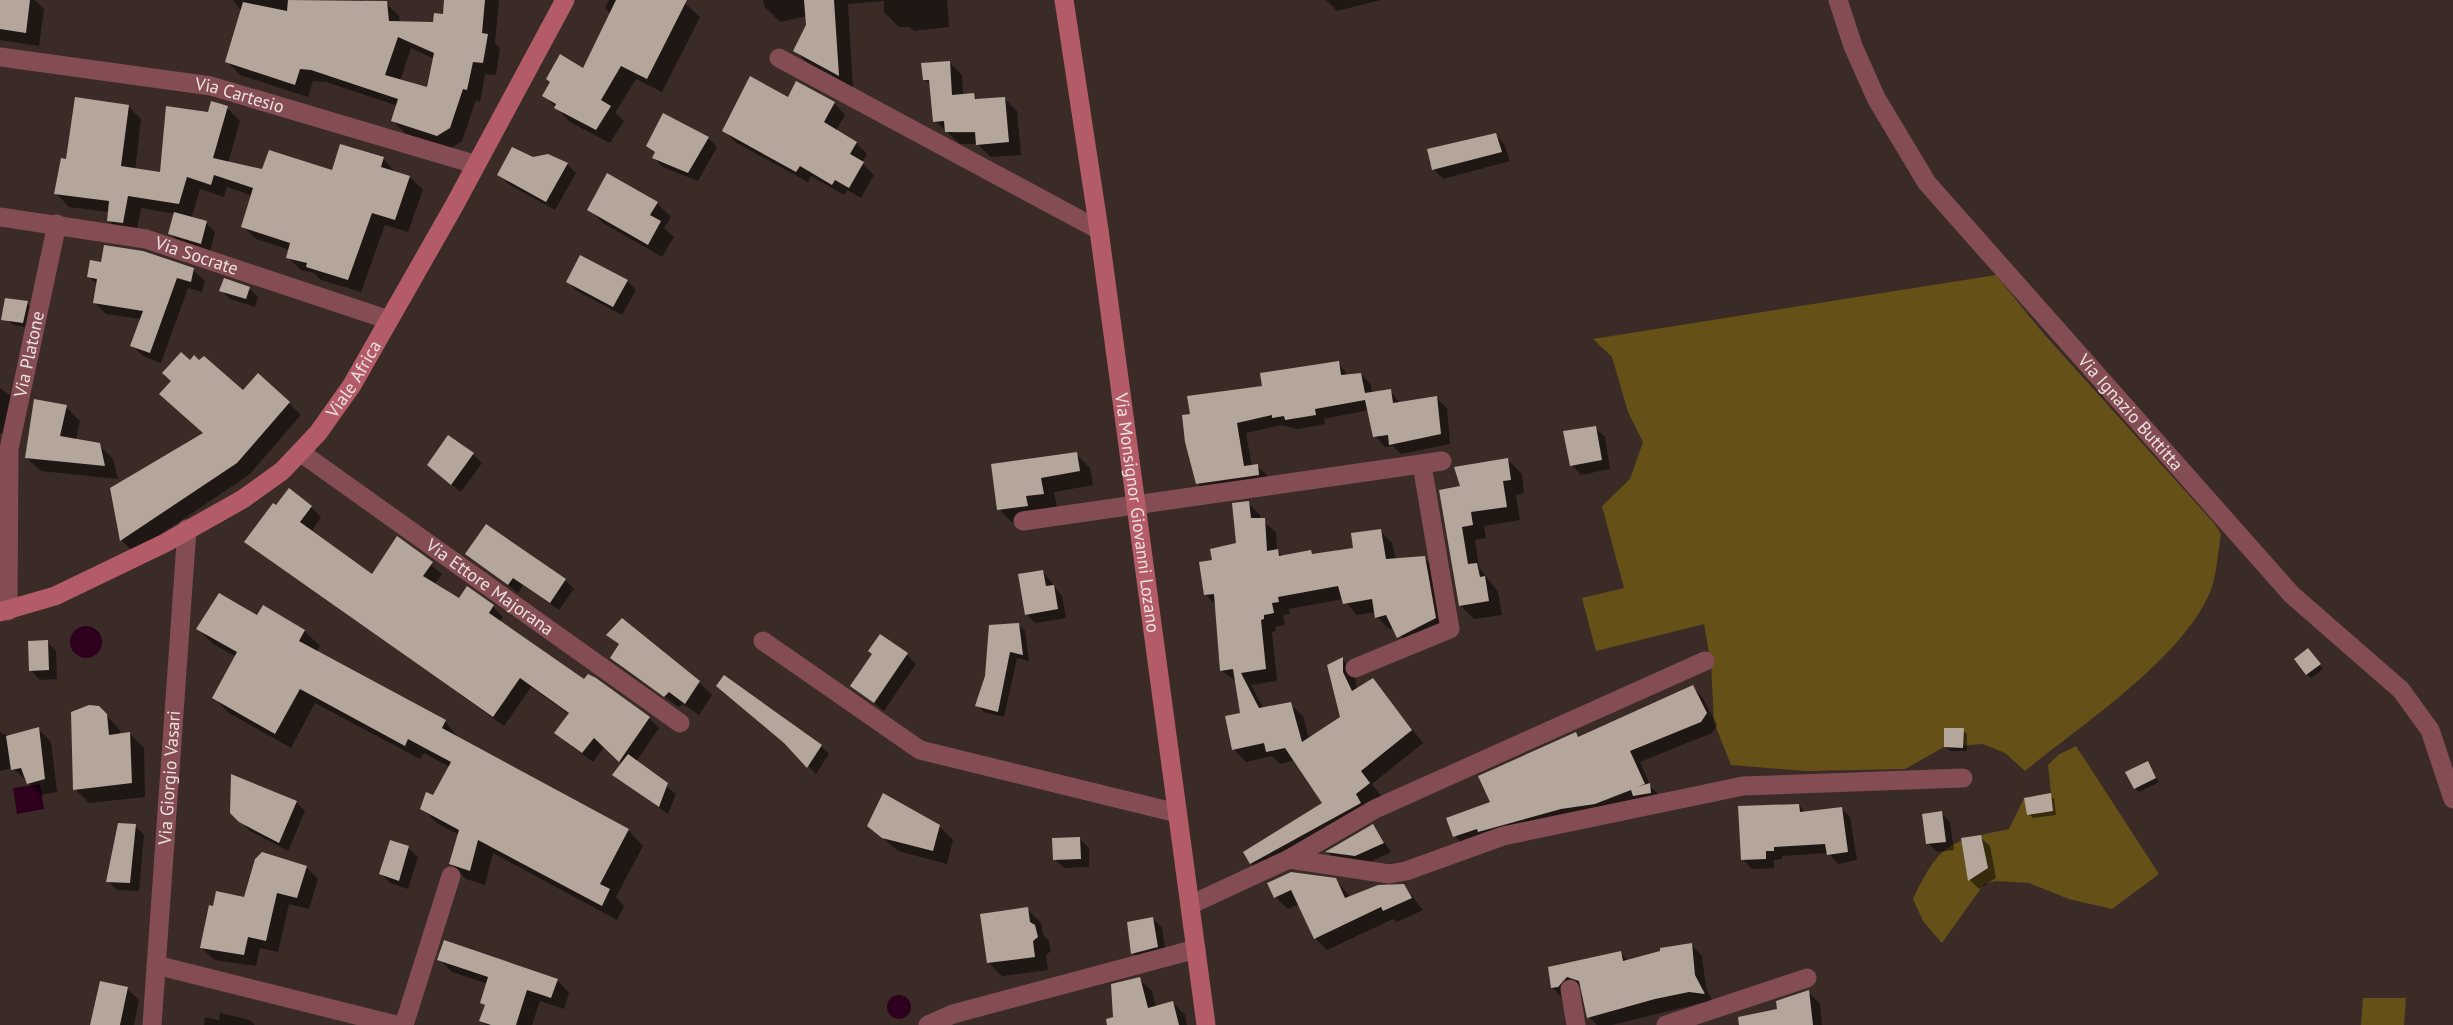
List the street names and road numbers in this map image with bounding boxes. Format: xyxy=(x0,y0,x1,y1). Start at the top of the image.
street label: Via Cartesio xyxy=(193,72,287,118)
street label: Via Socrate xyxy=(151,231,241,280)
street label: Via Platone xyxy=(8,309,49,400)
street label: Viale Africa xyxy=(320,336,386,423)
street label: Via Ignazio Buttitta xyxy=(2072,348,2188,475)
street label: Via Monsignor Giovanni Lozano xyxy=(1110,391,1165,634)
street label: Via Ettore Majorana xyxy=(421,533,558,640)
street label: Via Giorgio Vasari xyxy=(153,710,185,847)

